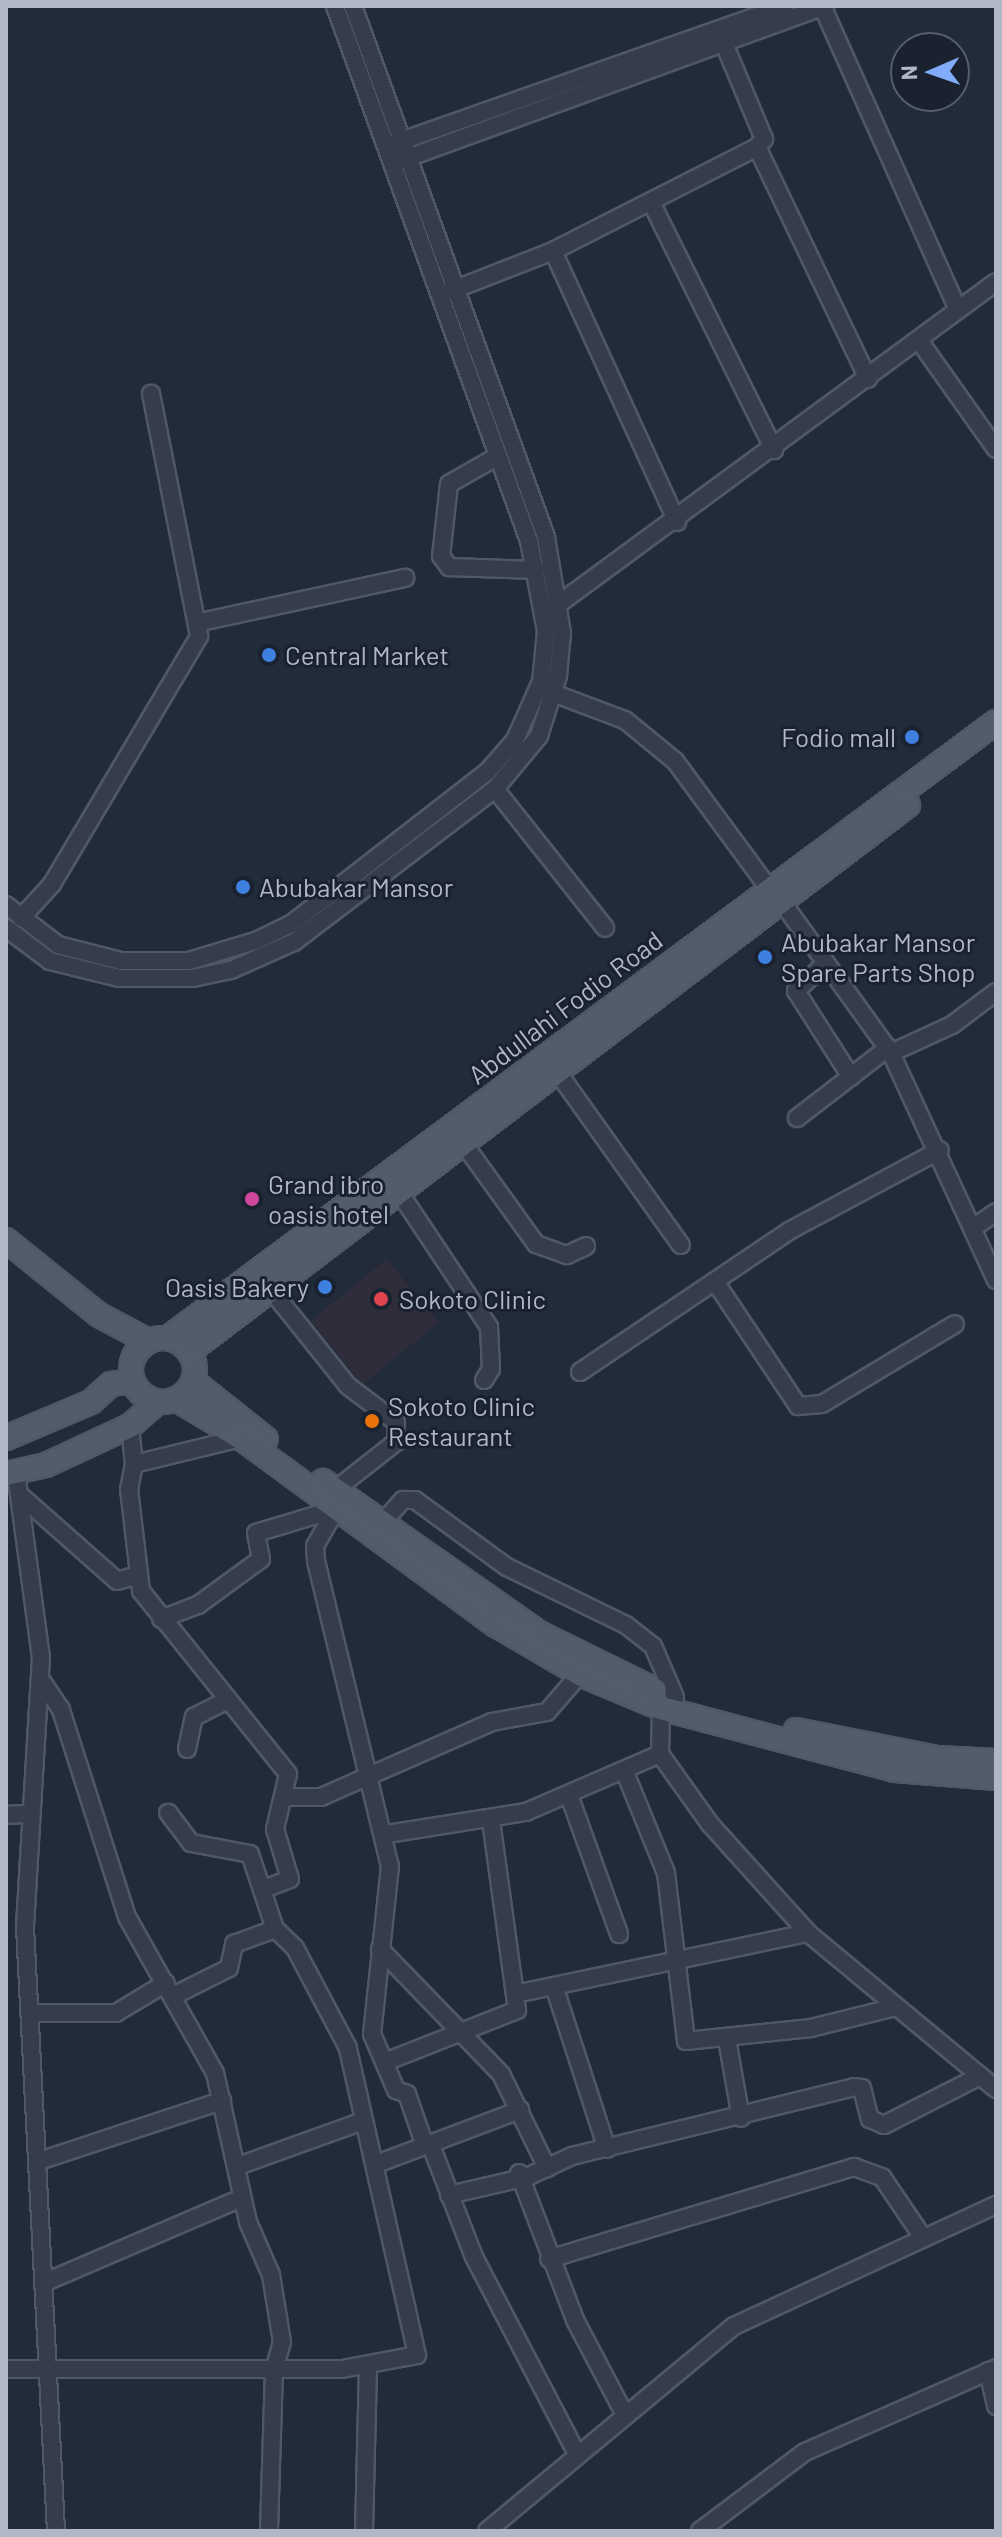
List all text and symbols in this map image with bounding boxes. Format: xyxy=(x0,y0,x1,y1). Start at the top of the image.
north arrow xyxy=(890,32,970,112)
text: N xyxy=(895,65,921,81)
place label: Central Market xyxy=(285,639,449,671)
marker: Central Market xyxy=(260,646,278,664)
place label: Fodio mall xyxy=(781,721,896,753)
marker: Fodio mall xyxy=(903,728,921,746)
place label: Abubakar Mansor xyxy=(259,871,453,903)
marker: Abubakar Mansor xyxy=(234,878,252,896)
street label: Abdullahi Fodio Road xyxy=(462,924,668,1090)
place label: Abubakar Mansor Spare Parts Shop xyxy=(781,926,975,988)
marker: Abubakar Mansor Spare Parts Shop xyxy=(756,948,774,966)
place label: Grand ibro oasis hotel xyxy=(268,1168,389,1230)
marker: Grand ibro oasis hotel xyxy=(243,1190,261,1208)
place label: Oasis Bakery xyxy=(165,1271,309,1303)
marker: Oasis Bakery xyxy=(316,1278,334,1296)
place label: Sokoto Clinic xyxy=(399,1283,546,1315)
marker: Sokoto Clinic xyxy=(370,1288,392,1310)
place label: Sokoto Clinic Restaurant xyxy=(388,1390,535,1452)
marker: Sokoto Clinic Restaurant xyxy=(363,1412,381,1430)

